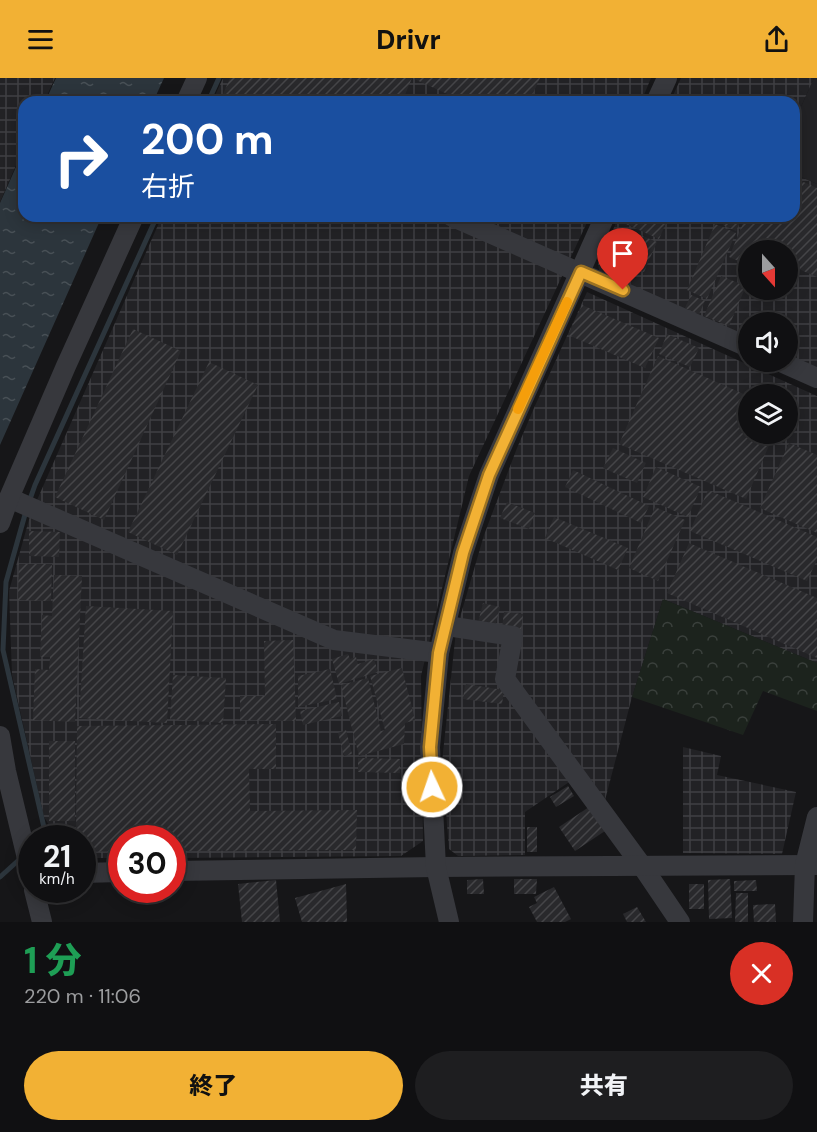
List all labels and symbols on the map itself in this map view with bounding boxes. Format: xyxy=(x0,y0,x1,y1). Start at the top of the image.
pin xyxy=(597,228,648,290)
north arrow xyxy=(738,240,798,300)
position arrow xyxy=(400,755,464,819)
speed limit sign: 30 xyxy=(108,825,186,903)

